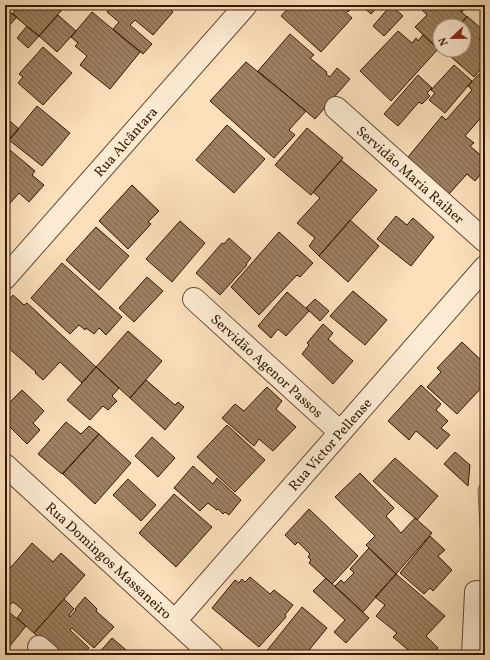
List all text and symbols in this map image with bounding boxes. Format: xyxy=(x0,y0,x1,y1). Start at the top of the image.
north arrow xyxy=(432,18,472,58)
text: N xyxy=(436,35,453,48)
street label: Rua Alcântara xyxy=(90,103,163,182)
street label: Servidão Maria Raiher xyxy=(352,122,468,229)
street label: Servidão Agenor Passos xyxy=(206,311,326,423)
street label: Rua Victor Pellense xyxy=(285,394,377,496)
street label: Rua Domingos Massaneiro xyxy=(41,499,175,624)

